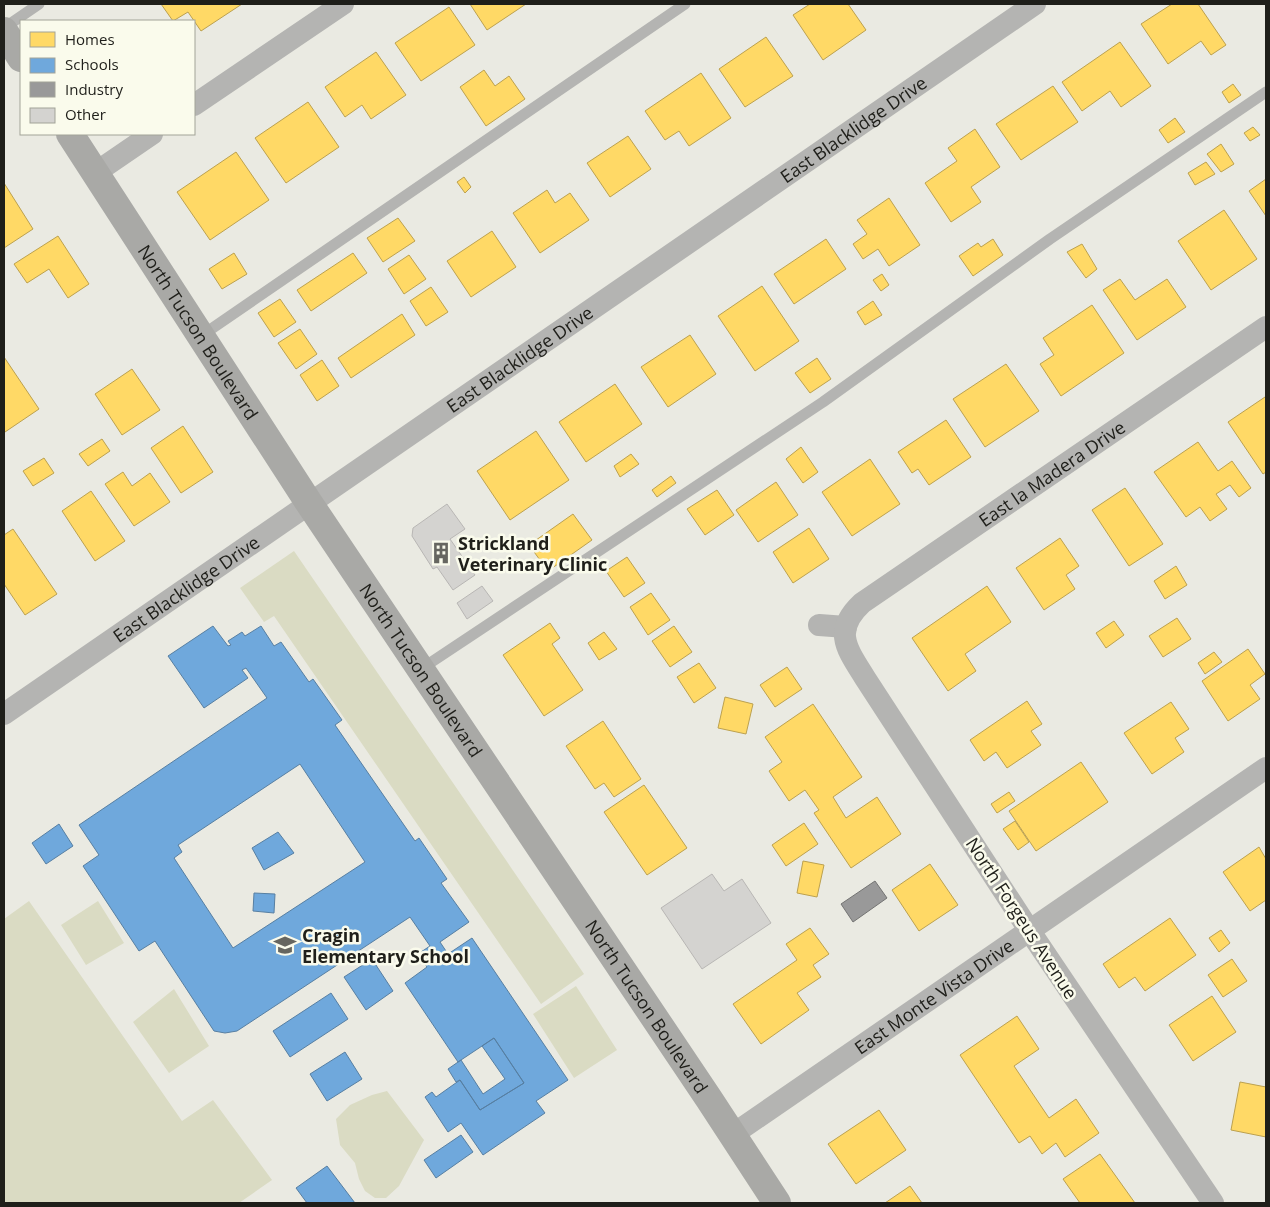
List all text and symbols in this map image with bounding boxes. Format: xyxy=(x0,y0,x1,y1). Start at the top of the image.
legend xyxy=(20,20,195,135)
text: Homes xyxy=(65,29,115,49)
text: Schools xyxy=(65,54,119,74)
street label: East Blacklidge Drive xyxy=(775,70,931,188)
text: Industry xyxy=(65,79,123,99)
text: Other xyxy=(65,104,106,124)
street label: North Tucson Boulevard xyxy=(133,240,264,424)
street label: East Blacklidge Drive xyxy=(442,300,598,418)
street label: East la Madera Drive xyxy=(974,415,1130,532)
street label: East Blacklidge Drive xyxy=(108,530,264,648)
place label: Strickland Veterinary Clinic xyxy=(458,531,607,576)
building icon: Strickland Veterinary Clinic xyxy=(428,540,454,566)
street label: North Tucson Boulevard xyxy=(354,579,488,762)
street label: North Forgeus Avenue xyxy=(961,833,1083,1003)
street label: North Tucson Boulevard xyxy=(580,915,714,1098)
place label: Cragin Elementary School xyxy=(302,923,469,968)
school or university icon: Cragin Elementary School xyxy=(272,932,298,958)
street label: East Monte Vista Drive xyxy=(850,933,1018,1059)

